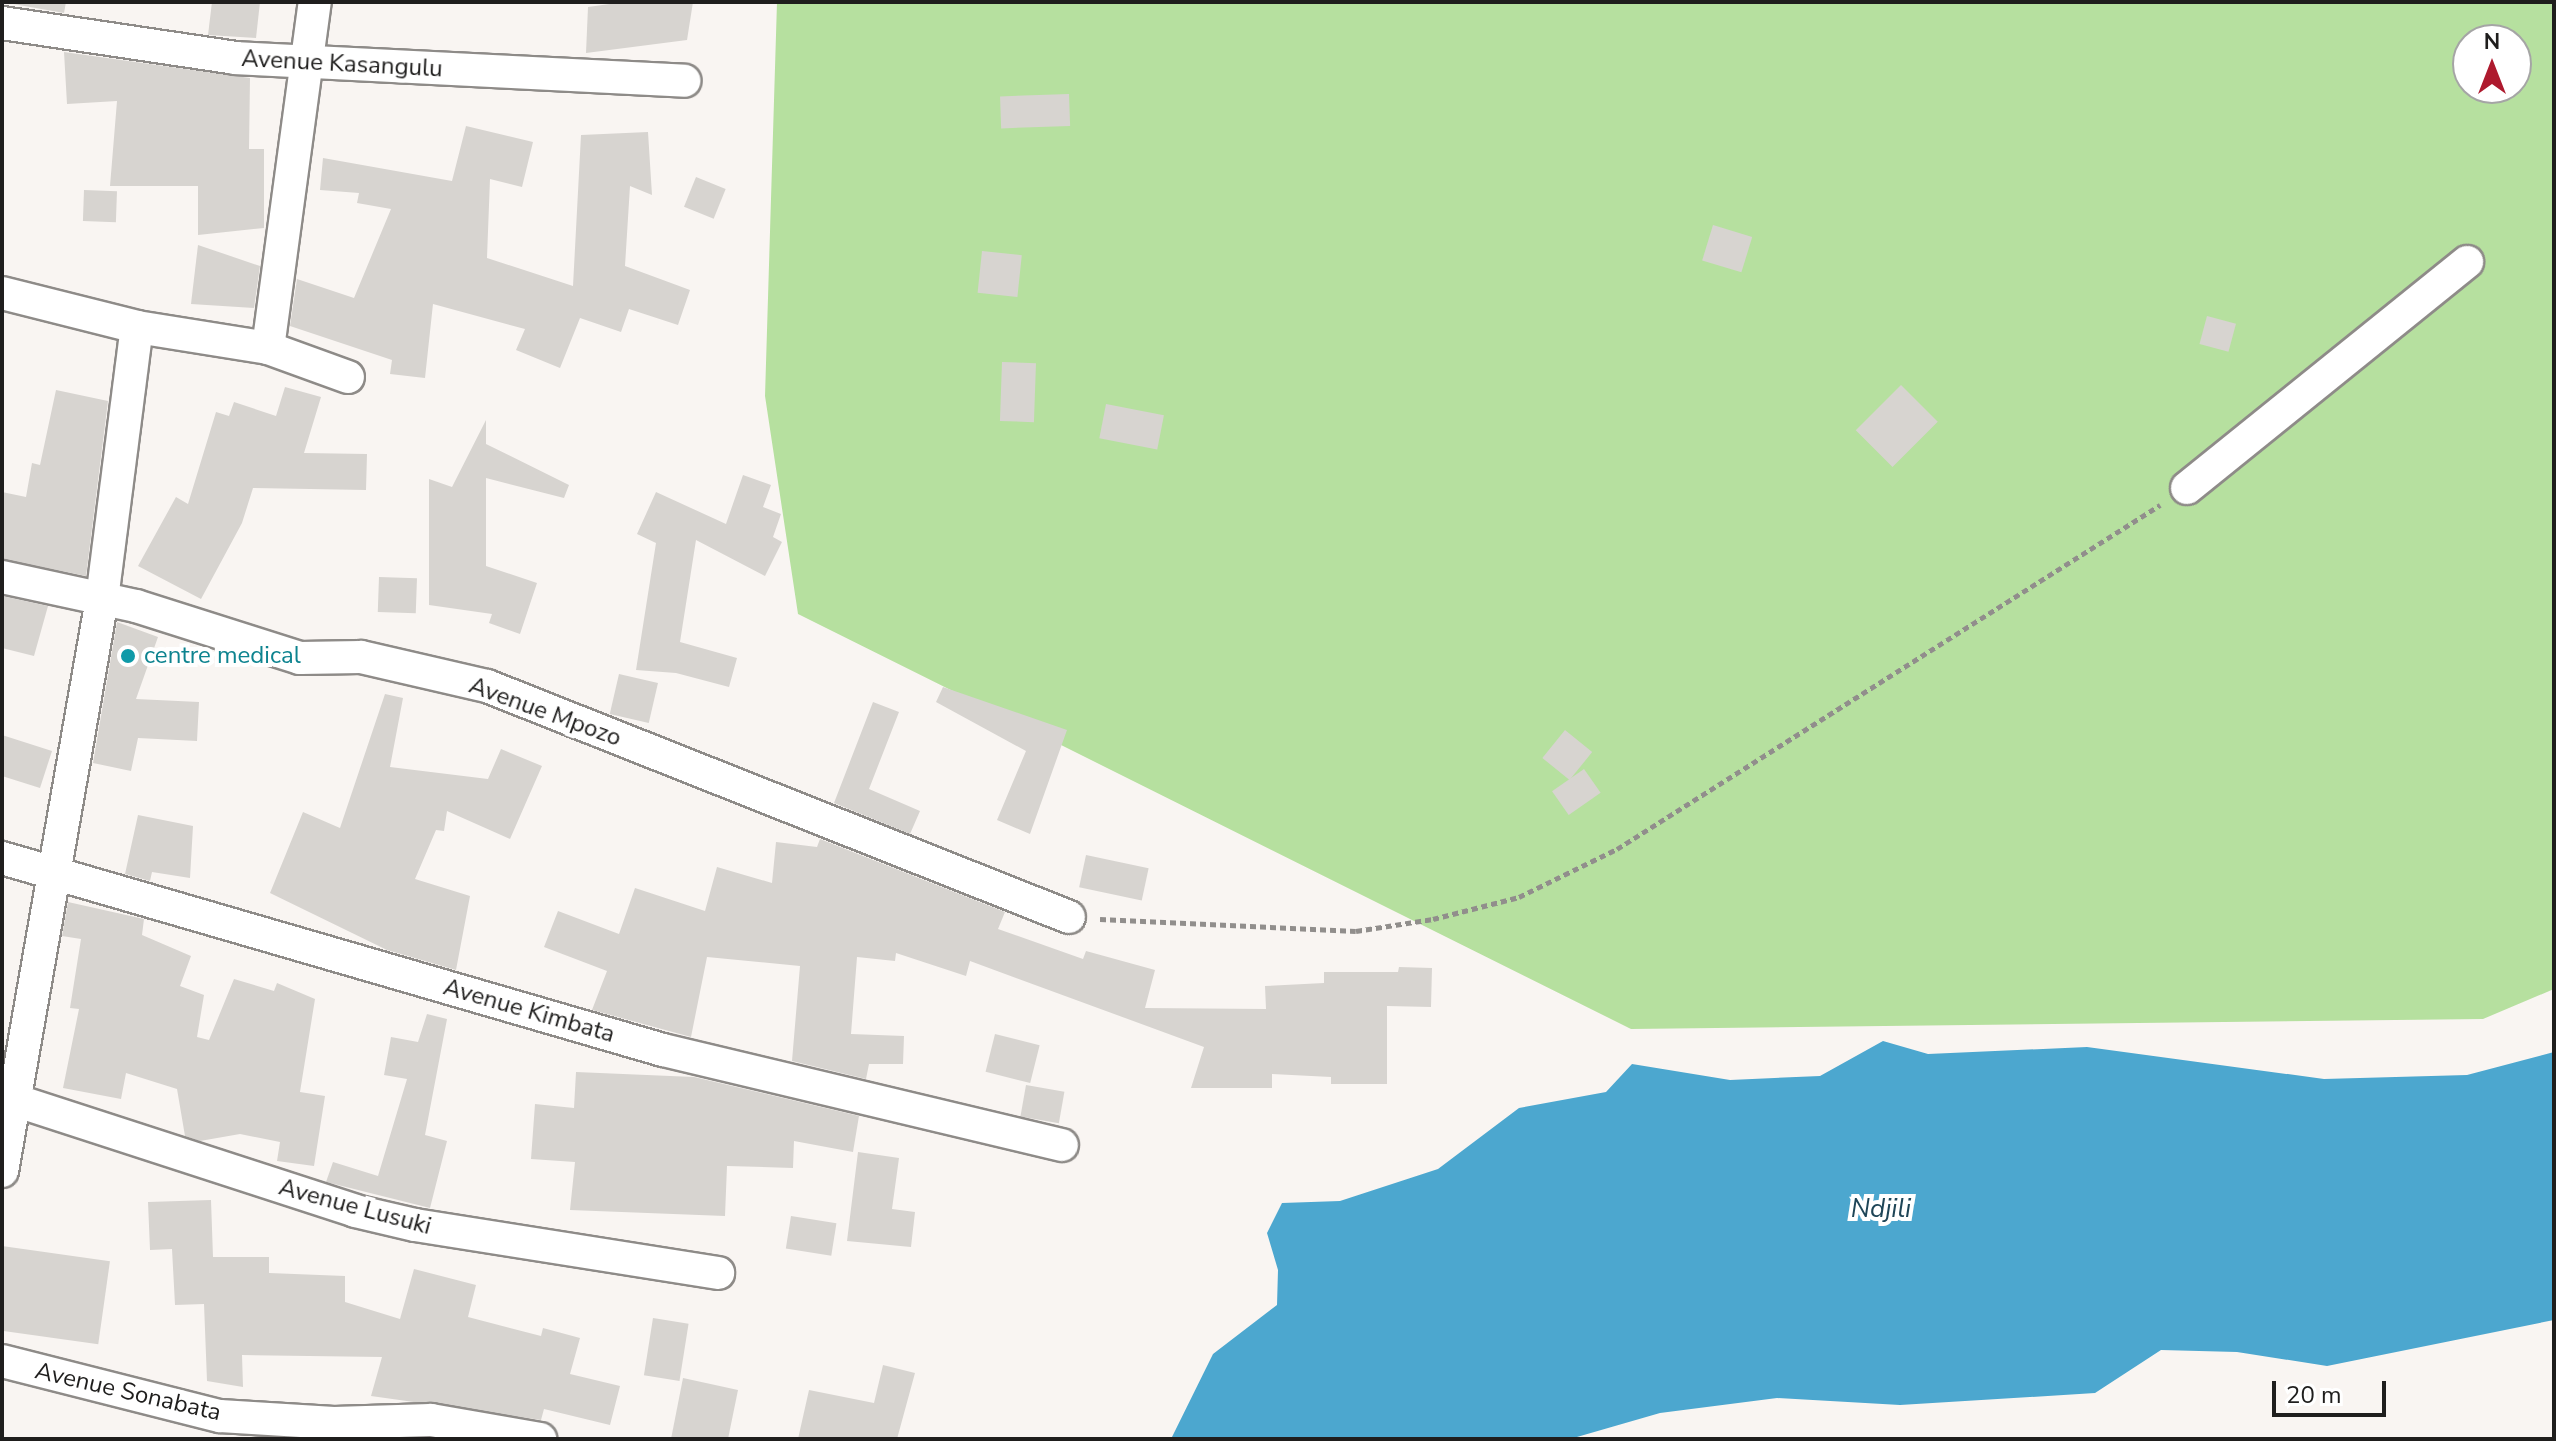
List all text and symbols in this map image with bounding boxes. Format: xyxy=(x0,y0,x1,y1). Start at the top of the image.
north arrow xyxy=(2452,24,2532,104)
text: N xyxy=(2484,27,2500,57)
street label: Avenue Kasangulu xyxy=(241,44,443,84)
place label: centre medical xyxy=(144,642,301,670)
marker: centre medical xyxy=(119,647,137,665)
street label: Avenue Mpozo xyxy=(465,671,625,753)
street label: Avenue Kimbata xyxy=(440,973,618,1049)
street label: Avenue Lusuki xyxy=(276,1173,434,1241)
water label: Ndjili xyxy=(1851,1193,1911,1225)
street label: Avenue Sonabata xyxy=(32,1357,224,1427)
scale bar xyxy=(2276,1365,2390,1415)
text: 20 m xyxy=(2286,1379,2342,1411)

